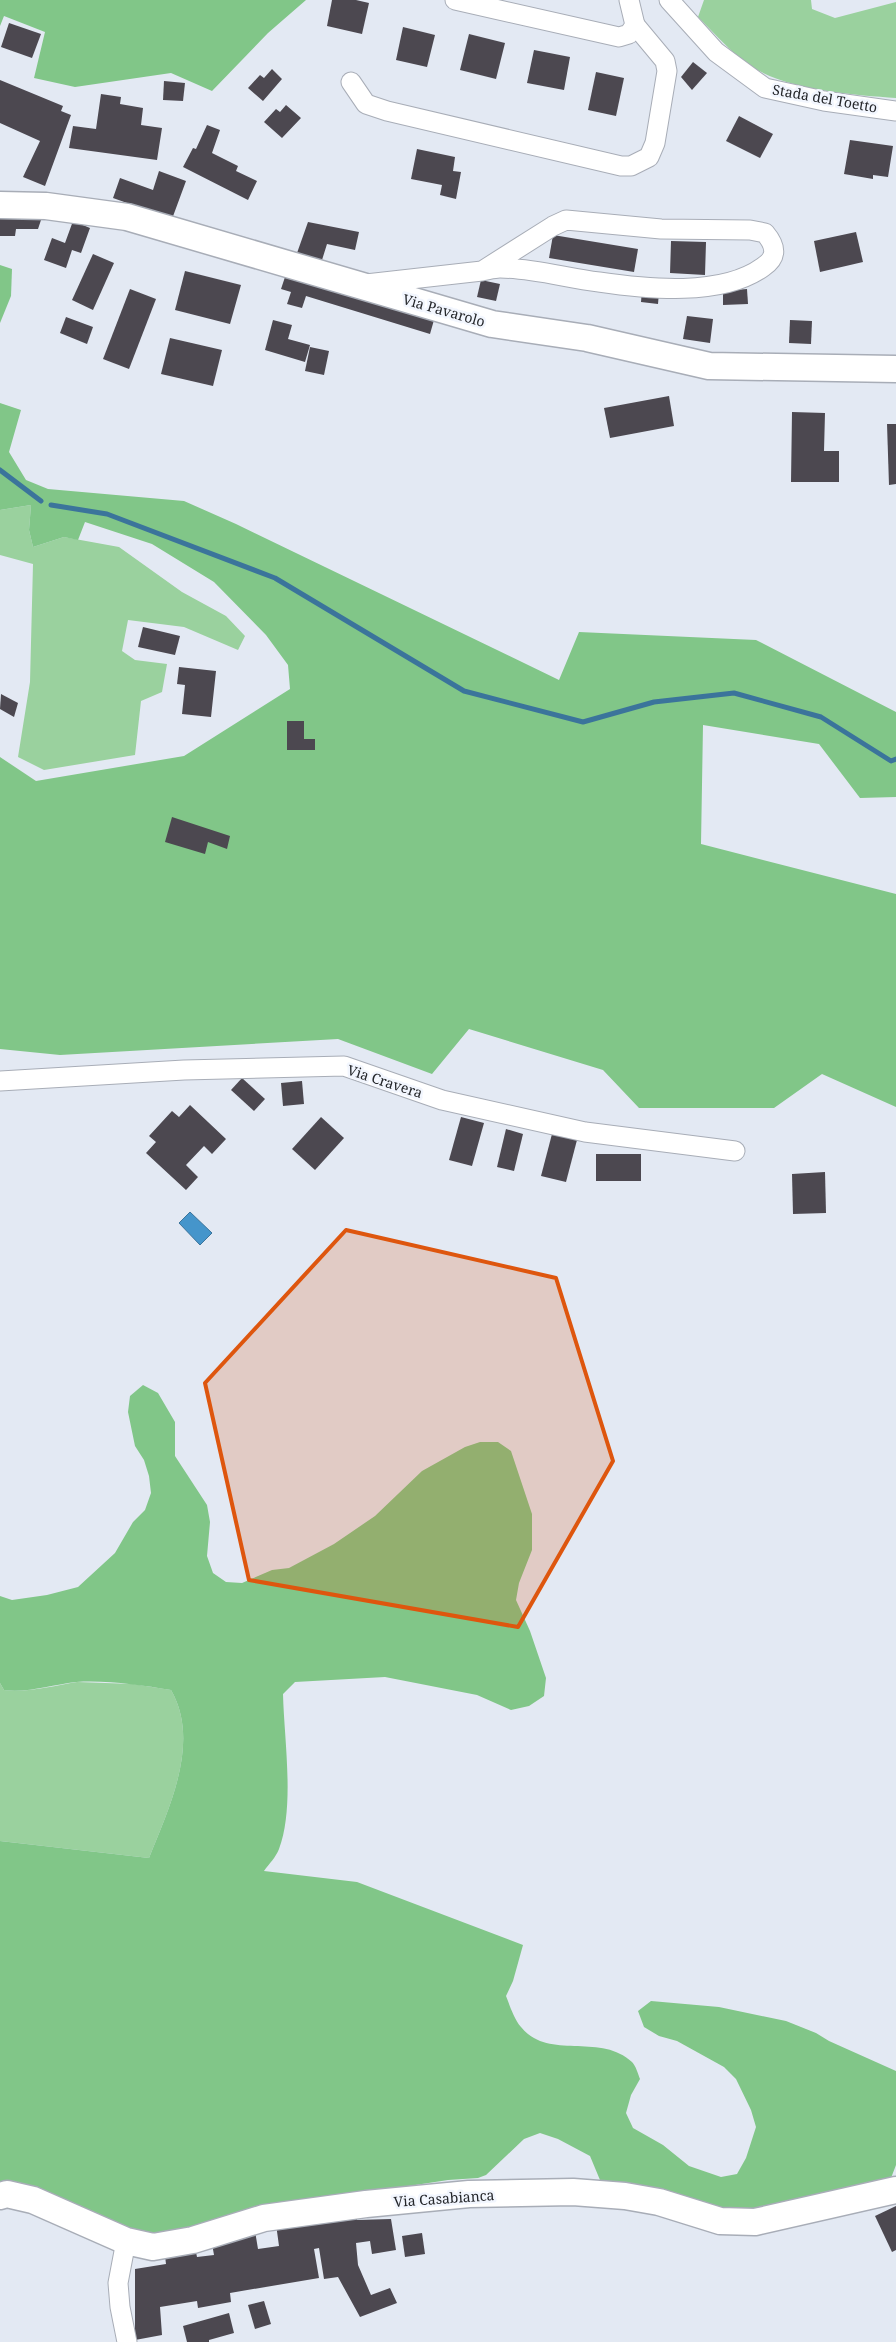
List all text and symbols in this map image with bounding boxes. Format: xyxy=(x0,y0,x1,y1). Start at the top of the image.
street label: Stada del Toetto xyxy=(771,79,879,117)
street label: Via Pavarolo xyxy=(401,289,487,331)
street label: Via Cravera xyxy=(345,1060,425,1102)
street label: Via Casabianca xyxy=(393,2185,495,2211)

